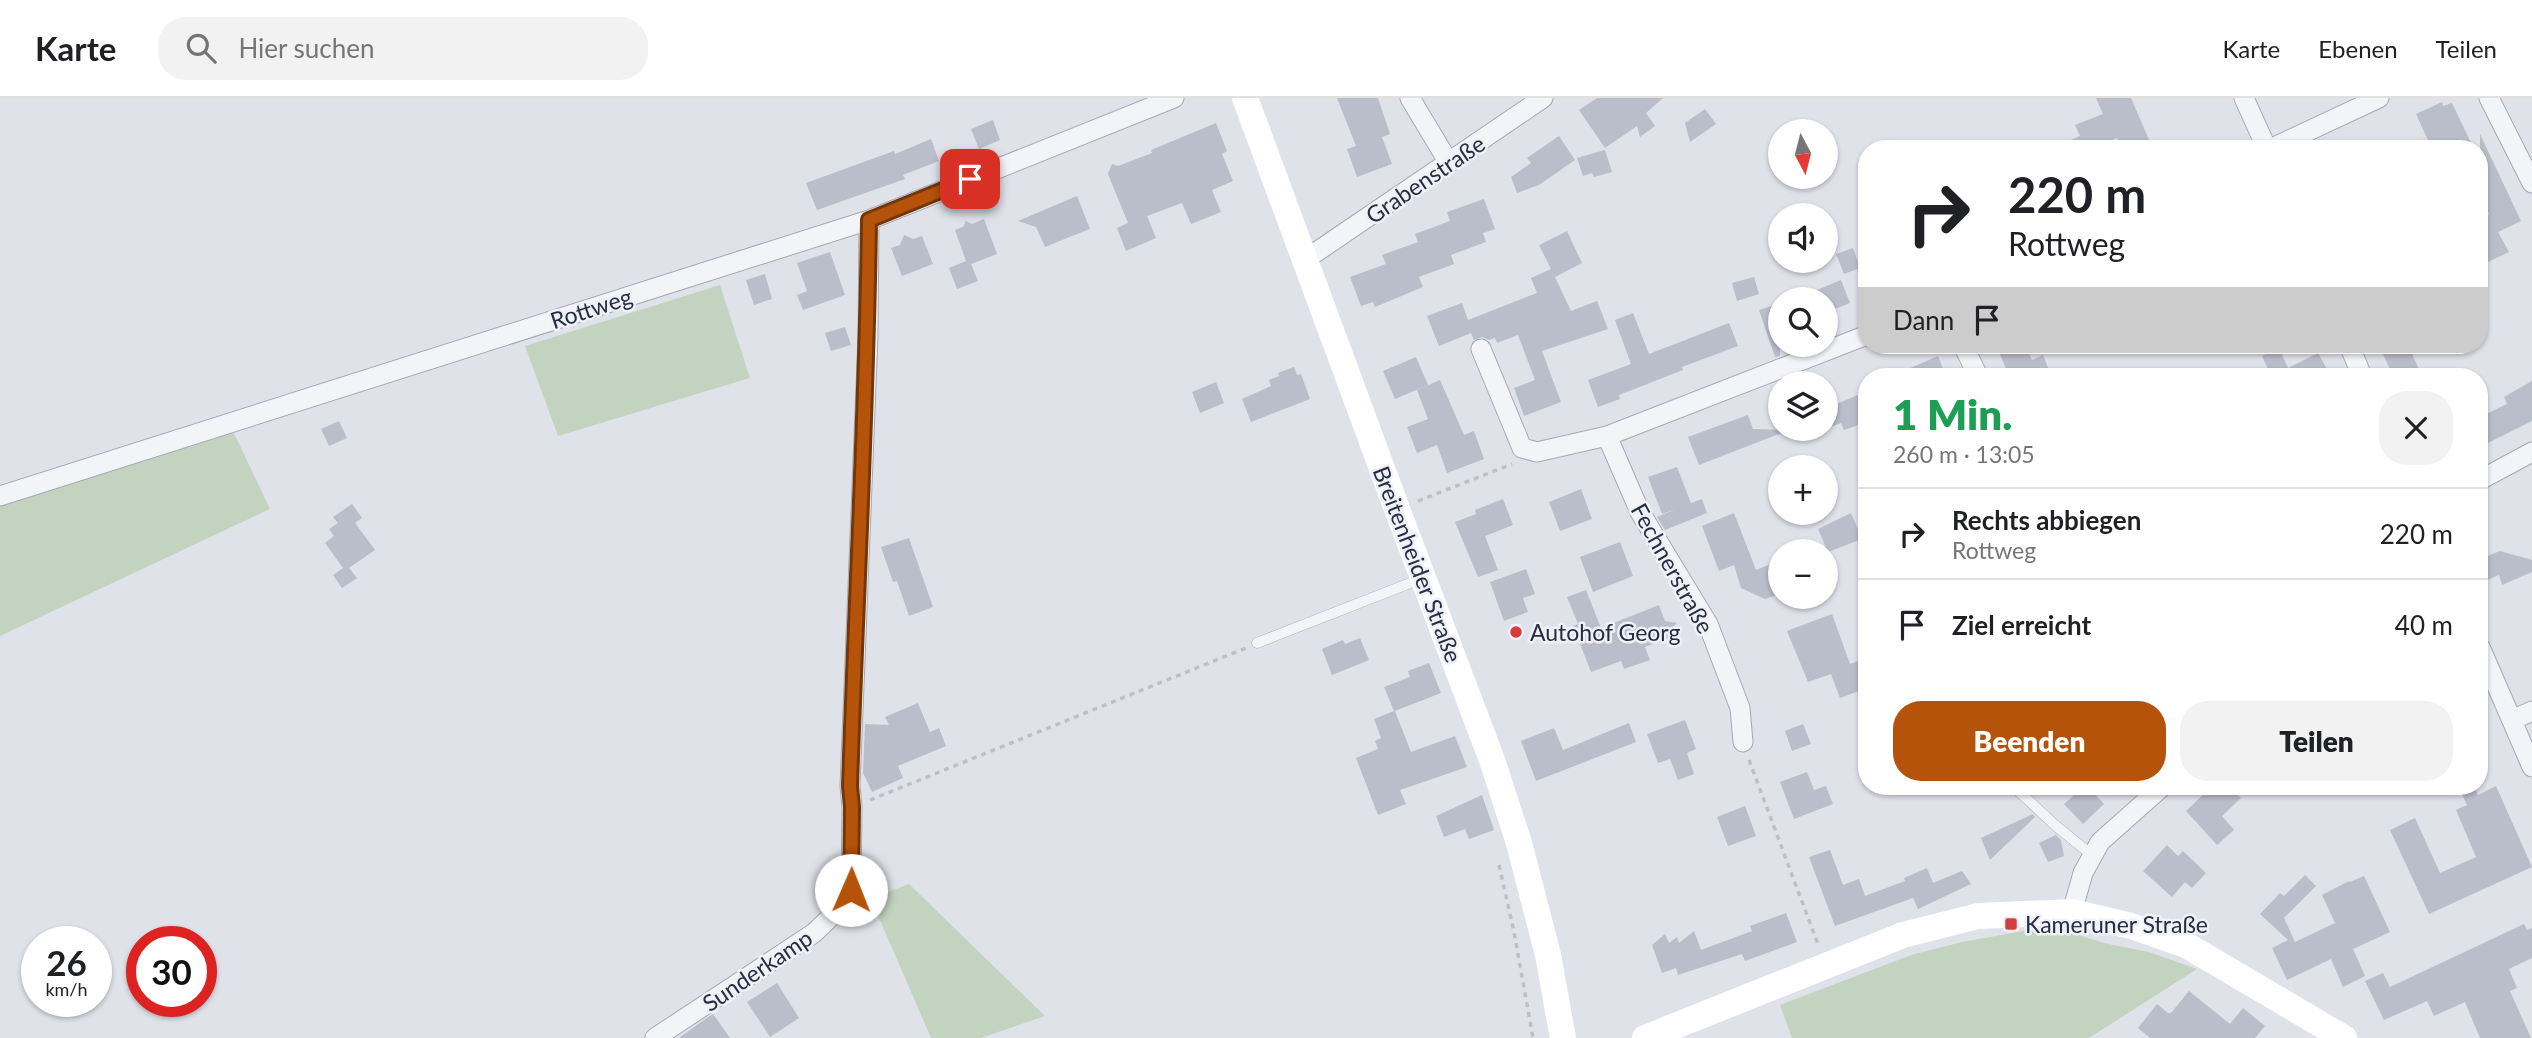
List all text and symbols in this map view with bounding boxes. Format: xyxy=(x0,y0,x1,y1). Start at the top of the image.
search box xyxy=(158,17,648,80)
text: Karte xyxy=(35,28,116,68)
icon: search xyxy=(182,29,220,67)
text: Hier suchen xyxy=(238,32,375,64)
text: Karte xyxy=(2223,34,2280,63)
text: Ebenen xyxy=(2318,34,2398,63)
text: Teilen xyxy=(2436,34,2497,63)
north arrow xyxy=(1768,119,1838,189)
map controls xyxy=(1768,119,1838,609)
street label: Grabenstraße xyxy=(1360,129,1490,229)
pin xyxy=(940,149,1000,209)
icon: arrive xyxy=(951,160,989,198)
text: 220 m xyxy=(2008,165,2146,223)
icon: right xyxy=(1893,168,1984,259)
button: sound xyxy=(1768,203,1838,273)
text: Rottweg xyxy=(2008,224,2125,263)
street label: Rottweg xyxy=(547,282,635,334)
button: search xyxy=(1768,287,1838,357)
icon: arrive xyxy=(1968,301,2006,339)
text: Dann xyxy=(1893,304,1954,336)
button: layers xyxy=(1768,371,1838,441)
text: 1 Min. xyxy=(1893,389,2012,439)
button: close xyxy=(2379,391,2453,465)
text: 260 m · 13:05 xyxy=(1893,440,2035,468)
button: + xyxy=(1768,455,1838,525)
street label: Breitenheider Straße xyxy=(1368,462,1468,666)
street label: Fechnerstraße xyxy=(1626,498,1720,638)
text: Rechts abbiegen xyxy=(1952,504,2141,536)
icon: right xyxy=(1893,515,1931,553)
text: 220 m xyxy=(2380,518,2453,550)
text: Rottweg xyxy=(1952,536,2036,564)
button: − xyxy=(1768,539,1838,609)
icon: arrive xyxy=(1893,606,1931,644)
text: Ziel erreicht xyxy=(1952,609,2091,641)
text: 40 m xyxy=(2395,609,2453,641)
place label: Autohof Georg xyxy=(1530,618,1680,646)
marker: Autohof Georg xyxy=(1508,624,1524,640)
button: Beenden xyxy=(1893,701,2166,781)
button: Teilen xyxy=(2180,701,2453,781)
position arrow xyxy=(814,853,888,927)
place label: Kameruner Straße xyxy=(2025,910,2208,938)
marker: Kameruner Straße xyxy=(2003,916,2019,932)
street label: Sunderkamp xyxy=(697,923,817,1017)
speed limit sign: 30 xyxy=(126,926,217,1017)
text: 26 xyxy=(46,941,87,983)
text: km/h xyxy=(45,978,88,1000)

